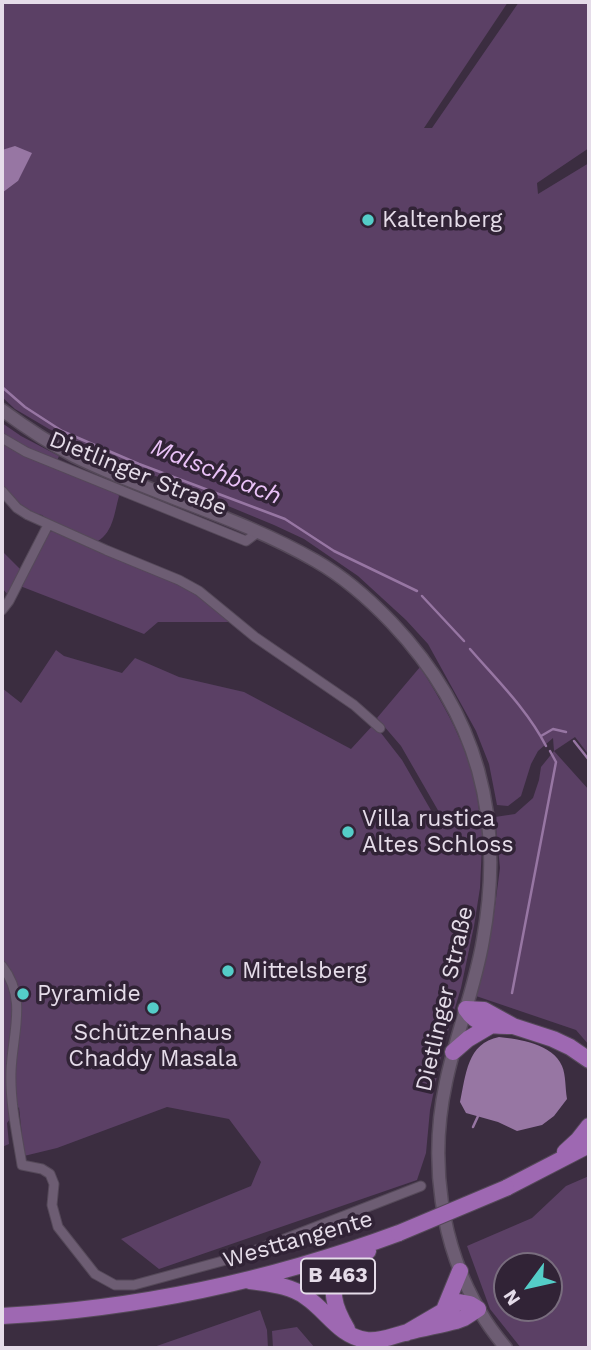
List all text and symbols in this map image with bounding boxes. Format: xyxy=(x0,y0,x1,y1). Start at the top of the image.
place label: Kaltenberg xyxy=(382,206,502,234)
marker: Kaltenberg xyxy=(360,212,376,228)
street label: Dietlinger Straße xyxy=(45,426,231,522)
water label: Malschbach xyxy=(147,433,285,511)
place label: Villa rustica Altes Schloss xyxy=(362,805,514,859)
marker: Villa rustica Altes Schloss xyxy=(340,824,356,840)
street label: Dietlinger Straße xyxy=(410,904,480,1094)
place label: Mittelsberg xyxy=(242,957,367,985)
marker: Mittelsberg xyxy=(220,963,236,979)
place label: Pyramide xyxy=(37,980,141,1008)
marker: Pyramide xyxy=(15,986,31,1002)
marker: Schützenhaus Chaddy Masala xyxy=(145,1000,161,1016)
place label: Schützenhaus Chaddy Masala xyxy=(68,1019,238,1073)
street label: Westtangente xyxy=(220,1205,376,1275)
north arrow xyxy=(493,1252,563,1322)
road number: B 463 xyxy=(301,1258,375,1294)
text: N xyxy=(498,1285,525,1310)

